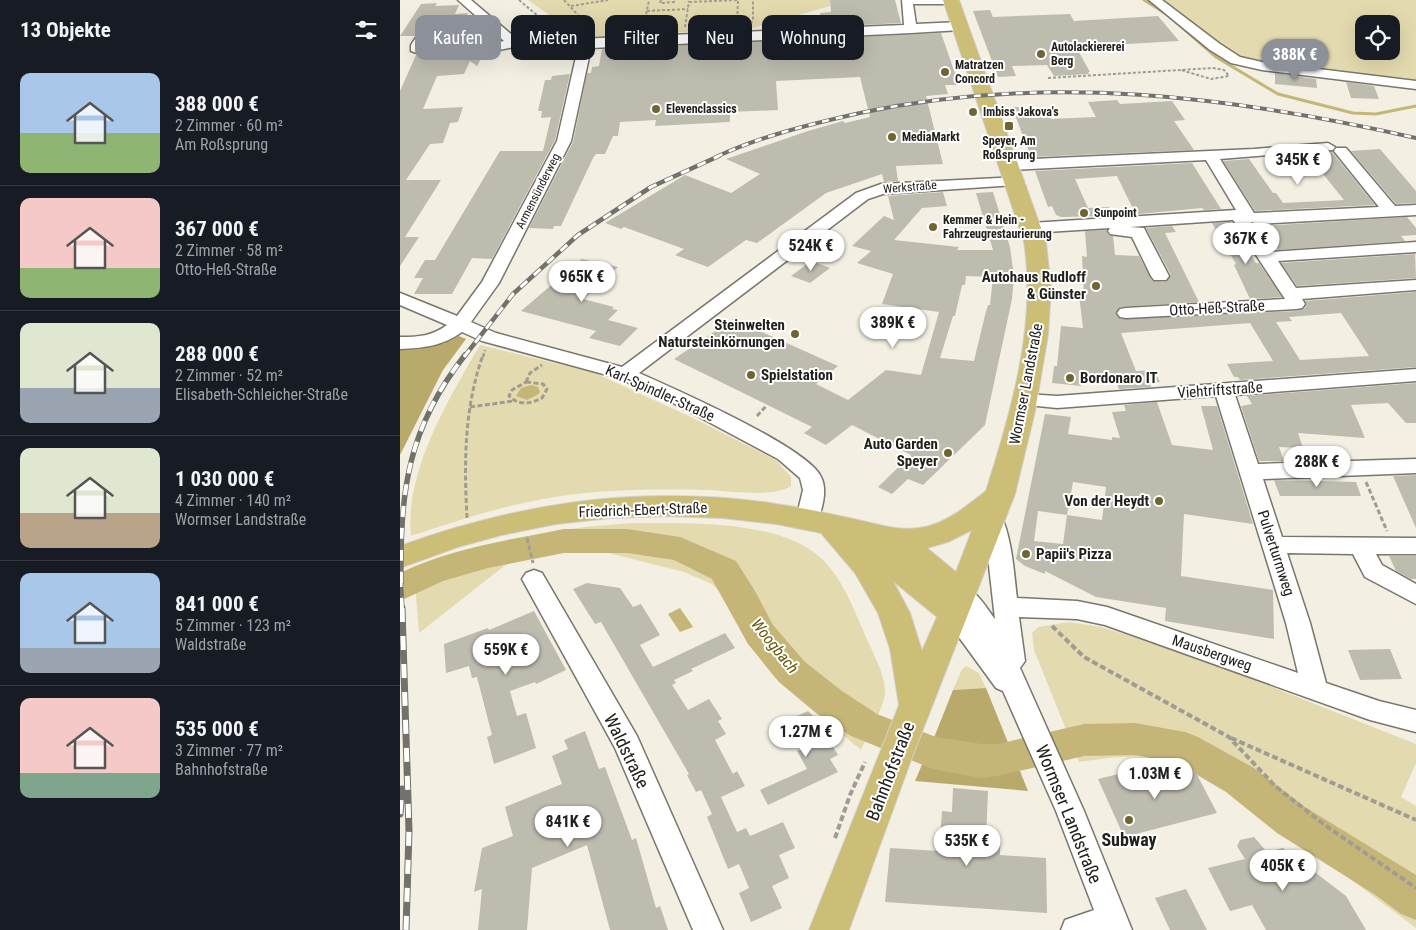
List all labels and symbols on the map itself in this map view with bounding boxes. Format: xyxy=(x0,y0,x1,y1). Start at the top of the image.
pin: 388K € xyxy=(1254,38,1336,81)
place label: Autolackiererei Berg xyxy=(1051,40,1124,68)
marker: Autolackiererei Berg xyxy=(1035,48,1047,60)
place label: Matratzen Concord xyxy=(955,58,1004,86)
marker: Matratzen Concord xyxy=(939,66,951,78)
place label: Elevenclassics xyxy=(666,102,737,116)
marker: Elevenclassics xyxy=(650,103,662,115)
place label: Imbiss Jakova's xyxy=(983,105,1059,119)
marker: Imbiss Jakova's xyxy=(967,106,979,118)
marker: Speyer, Am Roßsprung xyxy=(1003,120,1015,132)
place label: MediaMarkt xyxy=(902,130,960,144)
marker: MediaMarkt xyxy=(886,131,898,143)
place label: Speyer, Am Roßsprung xyxy=(982,134,1036,162)
pin: 345K € xyxy=(1257,144,1339,186)
street label: Armensünderweg xyxy=(513,151,563,231)
street label: Werkstraße xyxy=(883,178,938,196)
place label: Sunpoint xyxy=(1094,206,1137,220)
marker: Sunpoint xyxy=(1078,207,1090,219)
place label: Kemmer & Hein - Fahrzeugrestaurierung xyxy=(943,213,1052,241)
marker: Kemmer & Hein - Fahrzeugrestaurierung xyxy=(927,221,939,233)
pin: 367K € xyxy=(1205,222,1287,265)
pin: 524K € xyxy=(770,230,852,272)
pin: 965K € xyxy=(541,260,623,303)
place label: Autohaus Rudloff & Günster xyxy=(982,268,1086,303)
marker: Autohaus Rudloff & Günster xyxy=(1090,280,1102,292)
street label: Otto-Heß-Straße xyxy=(1169,297,1265,319)
pin: 389K € xyxy=(852,306,934,349)
place label: Steinwelten Natursteinkörnungen xyxy=(658,316,785,351)
street label: Wormser Landstraße xyxy=(1005,322,1047,446)
marker: Steinwelten Natursteinkörnungen xyxy=(789,328,801,340)
street label: Karl-Spindler-Straße xyxy=(603,361,717,425)
place label: Spielstation xyxy=(761,366,833,384)
marker: Spielstation xyxy=(745,369,757,381)
place label: Bordonaro IT xyxy=(1080,369,1158,387)
marker: Bordonaro IT xyxy=(1064,372,1076,384)
street label: Viehtriftstraße xyxy=(1177,378,1263,402)
place label: Auto Garden Speyer xyxy=(864,435,938,470)
pin: 288K € xyxy=(1276,446,1358,488)
marker: Auto Garden Speyer xyxy=(942,447,954,459)
place label: Von der Heydt xyxy=(1064,492,1149,510)
marker: Von der Heydt xyxy=(1153,495,1165,507)
street label: Friedrich-Ebert-Straße xyxy=(578,499,708,521)
street label: Pulverturmweg xyxy=(1254,508,1298,598)
place label: Papii's Pizza xyxy=(1036,545,1111,563)
marker: Papii's Pizza xyxy=(1020,548,1032,560)
water label: Woogbach xyxy=(747,615,803,677)
street label: Mausbergweg xyxy=(1170,631,1254,675)
pin: 559K € xyxy=(465,634,547,676)
street label: Waldstraße xyxy=(600,710,654,792)
pin: 1.27M € xyxy=(760,716,852,758)
street label: Bahnhofstraße xyxy=(861,719,919,823)
street label: Wormser Landstraße xyxy=(1032,742,1106,886)
pin: 1.03M € xyxy=(1109,758,1201,800)
pin: 841K € xyxy=(527,806,609,848)
marker: Subway xyxy=(1123,814,1135,826)
pin: 535K € xyxy=(926,824,1008,867)
place label: Subway xyxy=(1101,829,1157,850)
pin: 405K € xyxy=(1242,850,1324,892)

